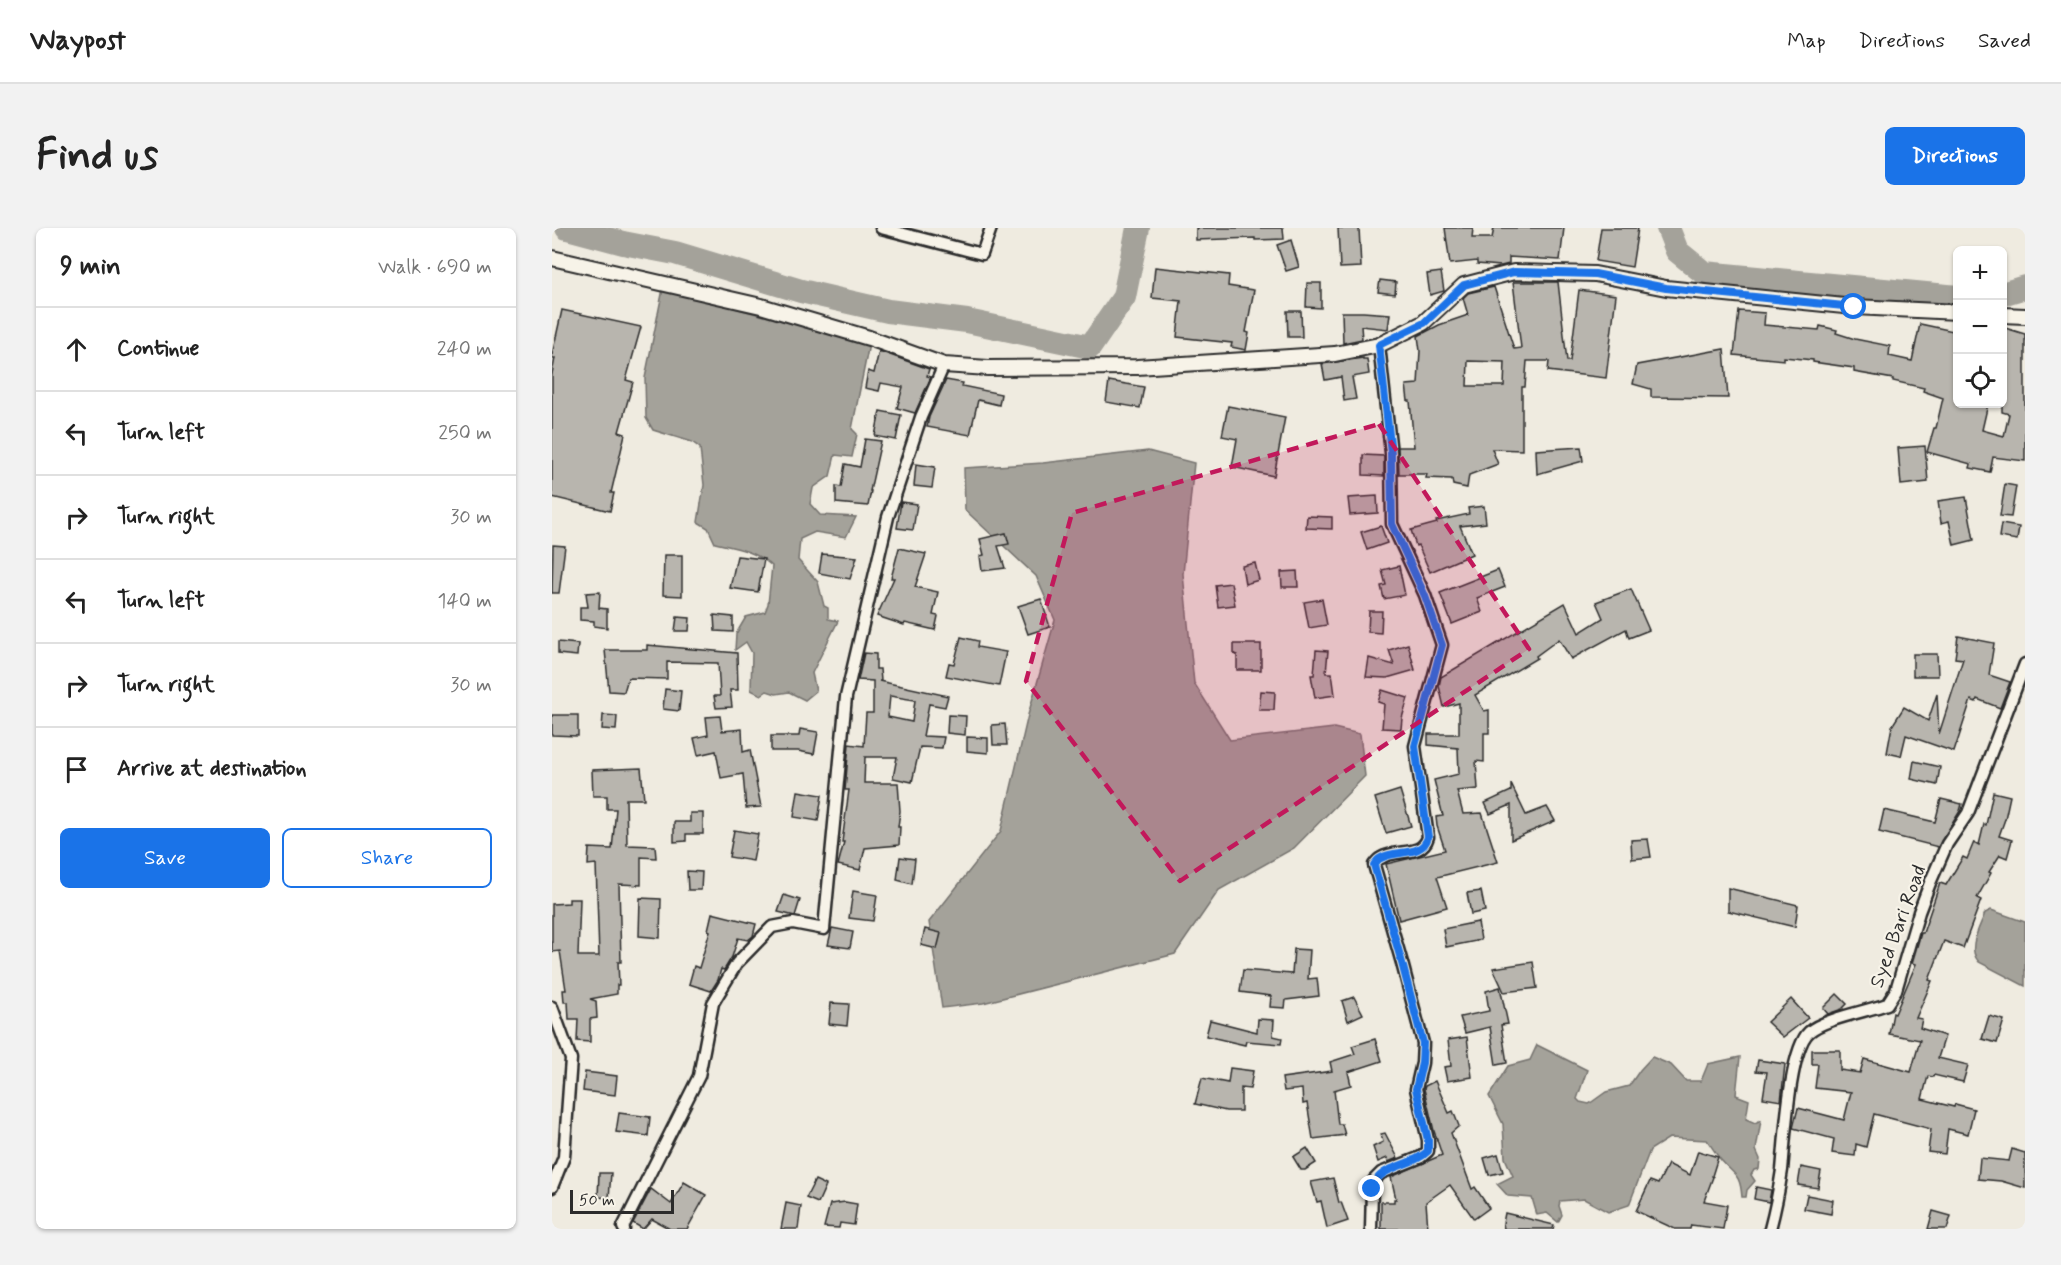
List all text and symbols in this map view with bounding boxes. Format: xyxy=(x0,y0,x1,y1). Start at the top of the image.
text: Waypost xyxy=(30,23,126,60)
text: Map xyxy=(1787,27,1826,55)
text: Directions xyxy=(1859,27,1945,55)
text: Saved xyxy=(1978,27,2031,55)
button: Directions xyxy=(1885,127,2025,185)
text: Find us xyxy=(36,129,158,184)
map controls xyxy=(1953,246,2007,408)
button: + xyxy=(1953,246,2007,300)
text: 9 min xyxy=(60,250,121,284)
text: Walk · 690 m xyxy=(378,254,492,281)
route start xyxy=(1840,293,1866,319)
button: − xyxy=(1953,300,2007,354)
icon: ahead xyxy=(60,333,93,366)
text: Continue xyxy=(117,335,199,363)
text: 240 m xyxy=(437,336,492,363)
button: locate xyxy=(1953,354,2007,408)
icon: left xyxy=(60,417,93,450)
text: Turn left xyxy=(117,419,205,447)
text: 250 m xyxy=(438,420,492,447)
icon: right xyxy=(60,501,93,534)
text: Turn right xyxy=(117,503,215,531)
text: 30 m xyxy=(450,504,492,531)
icon: left xyxy=(60,585,93,618)
text: Turn left xyxy=(117,587,205,615)
text: 140 m xyxy=(438,588,492,615)
icon: right xyxy=(60,669,93,702)
text: Turn right xyxy=(117,671,215,699)
text: 30 m xyxy=(450,672,492,699)
icon: arrive xyxy=(60,753,93,786)
text: Arrive at destination xyxy=(117,755,307,783)
button: Save xyxy=(60,828,270,888)
button: Share xyxy=(282,828,492,888)
street label: Syed Bari Road xyxy=(1864,861,1933,992)
route end xyxy=(1358,1175,1384,1201)
scale bar xyxy=(570,1187,674,1214)
text: 50 m xyxy=(579,1190,615,1211)

